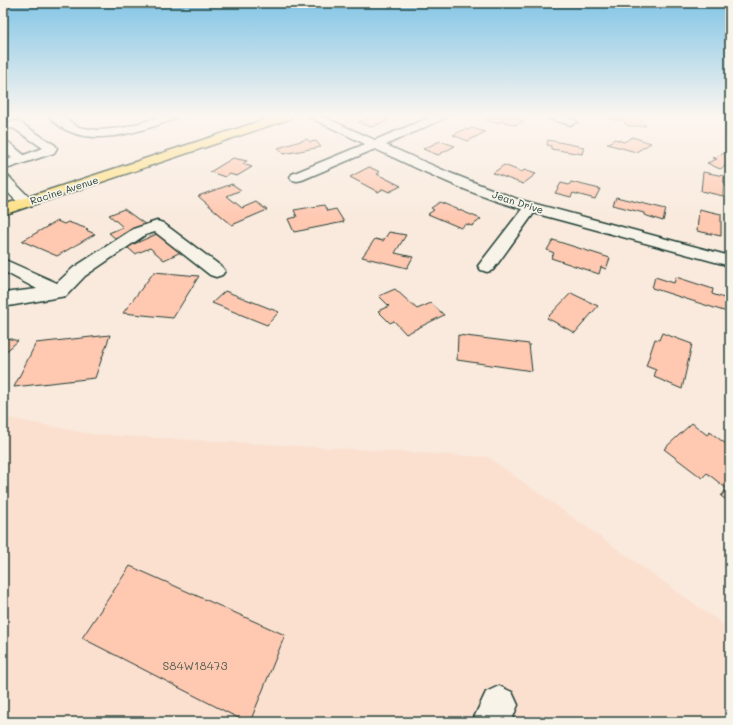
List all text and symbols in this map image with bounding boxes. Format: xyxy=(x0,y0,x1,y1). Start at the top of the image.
street label: Racine Avenue xyxy=(28,172,100,208)
street label: Jean Drive xyxy=(491,187,545,217)
house number: S84W18473 xyxy=(163,657,227,673)

